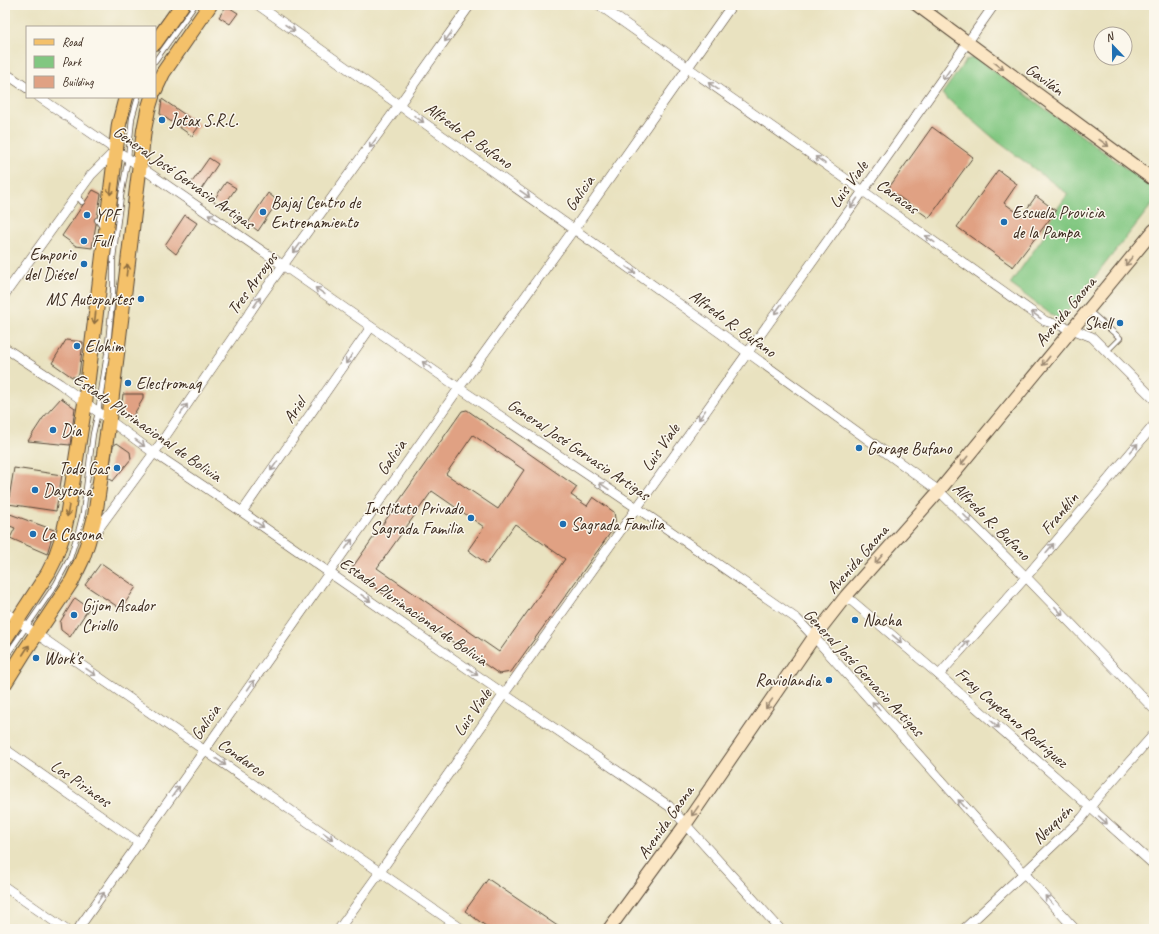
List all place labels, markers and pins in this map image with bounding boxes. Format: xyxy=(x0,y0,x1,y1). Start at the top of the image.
place label: Jotax S.R.L. xyxy=(169,110,239,131)
marker: Jotax S.R.L. xyxy=(157,115,167,125)
place label: Bajaj Centro de Entrenamiento xyxy=(271,192,362,233)
place label: Escuela Provicia de la Pampa xyxy=(1012,202,1106,243)
place label: YPF xyxy=(95,205,122,226)
marker: Bajaj Centro de Entrenamiento xyxy=(258,207,268,217)
marker: YPF xyxy=(82,210,92,220)
marker: Escuela Provicia de la Pampa xyxy=(999,217,1009,227)
place label: Full xyxy=(92,231,115,252)
marker: Full xyxy=(79,236,89,246)
place label: Emporio del Diésel xyxy=(24,244,79,285)
marker: Emporio del Diésel xyxy=(79,259,89,269)
place label: MS Autopartes xyxy=(46,289,134,310)
marker: MS Autopartes xyxy=(136,294,146,304)
place label: Shell xyxy=(1084,313,1115,334)
marker: Shell xyxy=(1115,318,1125,328)
place label: Elohim xyxy=(85,336,124,357)
marker: Elohim xyxy=(72,341,82,351)
place label: Electromaq xyxy=(136,373,202,394)
marker: Electromaq xyxy=(123,378,133,388)
place label: Dia xyxy=(61,420,82,441)
marker: Dia xyxy=(48,425,58,435)
place label: Garage Bufano xyxy=(867,438,953,459)
marker: Garage Bufano xyxy=(854,443,864,453)
place label: Todo Gas xyxy=(59,458,110,479)
marker: Todo Gas xyxy=(112,463,122,473)
place label: Daytona xyxy=(43,480,94,501)
marker: Daytona xyxy=(30,485,40,495)
place label: Instituto Privado Sagrada Familia xyxy=(364,498,465,539)
marker: Instituto Privado Sagrada Familia xyxy=(466,513,476,523)
place label: Sagrada Familia xyxy=(571,514,666,535)
marker: Sagrada Familia xyxy=(558,519,568,529)
place label: La Casona xyxy=(41,524,103,545)
marker: La Casona xyxy=(28,529,38,539)
place label: Gijon Asador Criollo xyxy=(82,595,157,636)
marker: Gijon Asador Criollo xyxy=(69,610,79,620)
place label: Nacha xyxy=(863,610,902,631)
marker: Nacha xyxy=(850,615,860,625)
place label: Work's xyxy=(44,648,85,669)
marker: Work's xyxy=(31,653,41,663)
place label: Raviolandia xyxy=(755,670,823,691)
marker: Raviolandia xyxy=(824,675,834,685)

